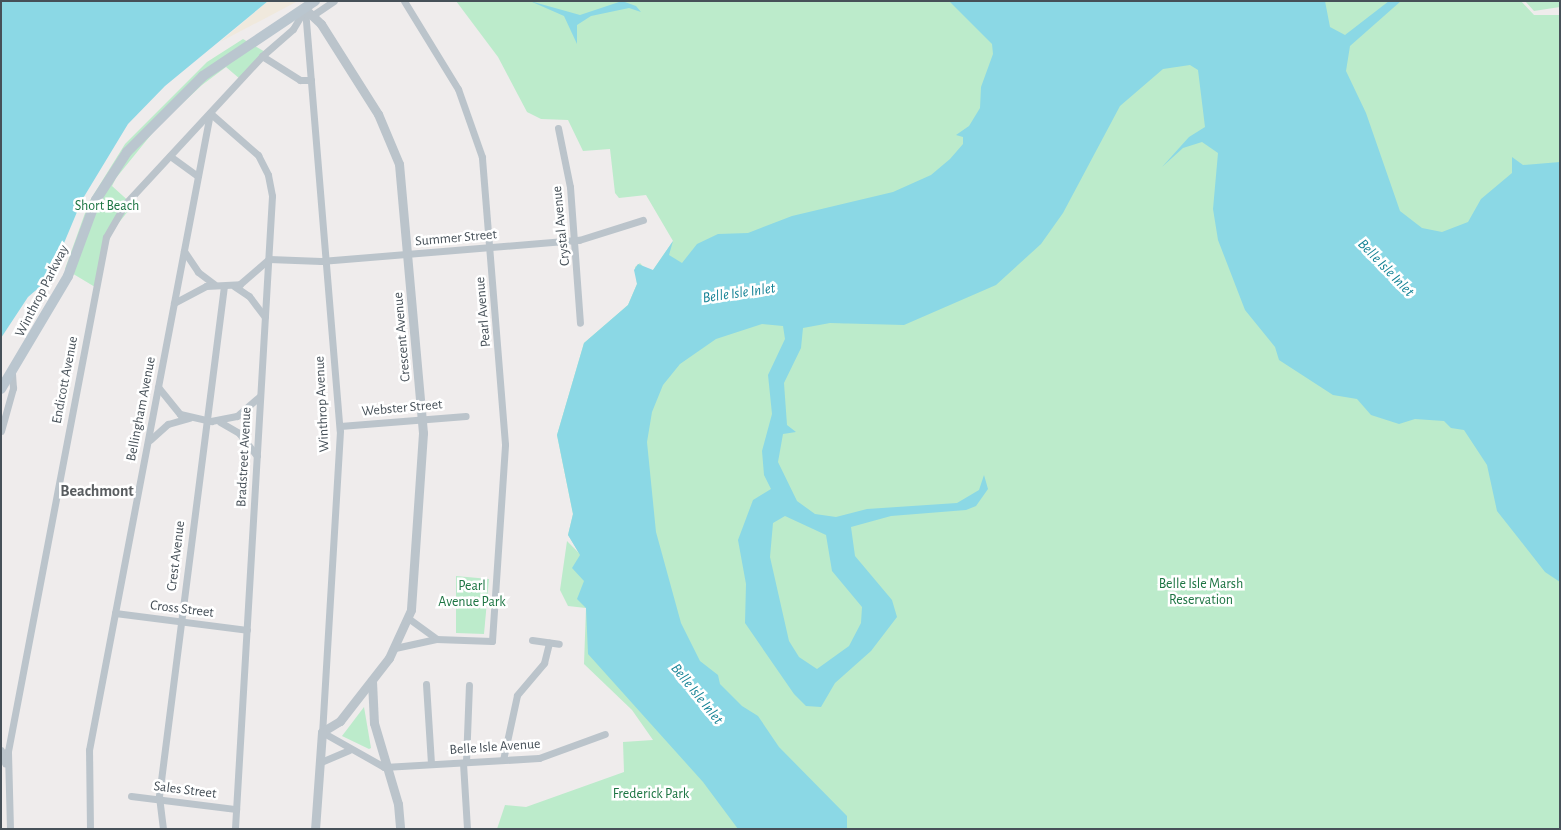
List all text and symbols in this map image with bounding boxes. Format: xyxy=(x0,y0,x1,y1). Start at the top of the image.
street label: Crystal Avenue xyxy=(548,185,574,267)
park label: Short Beach xyxy=(75,198,139,214)
street label: Summer Street xyxy=(414,226,498,250)
water label: Belle Isle Inlet xyxy=(1354,235,1418,301)
street label: Winthrop Parkway xyxy=(12,242,72,340)
street label: Pearl Avenue xyxy=(472,276,494,348)
water label: Belle Isle Inlet xyxy=(701,279,777,307)
street label: Crescent Avenue xyxy=(390,292,414,382)
street label: Endicott Avenue xyxy=(48,335,82,425)
street label: Bellingham Avenue xyxy=(123,355,159,463)
street label: Winthrop Avenue xyxy=(311,355,333,453)
street label: Webster Street xyxy=(361,396,443,420)
street label: Bradstreet Avenue xyxy=(233,407,255,507)
district label: Beachmont xyxy=(60,481,134,501)
street label: Crest Avenue xyxy=(163,520,189,592)
park label: Belle Isle Marsh Reservation xyxy=(1159,576,1243,608)
park label: Pearl Avenue Park xyxy=(438,578,506,610)
street label: Cross Street xyxy=(149,597,215,621)
water label: Belle Isle Inlet xyxy=(667,660,727,728)
street label: Belle Isle Avenue xyxy=(449,735,541,759)
street label: Sales Street xyxy=(153,778,217,802)
park label: Frederick Park xyxy=(613,786,689,802)

